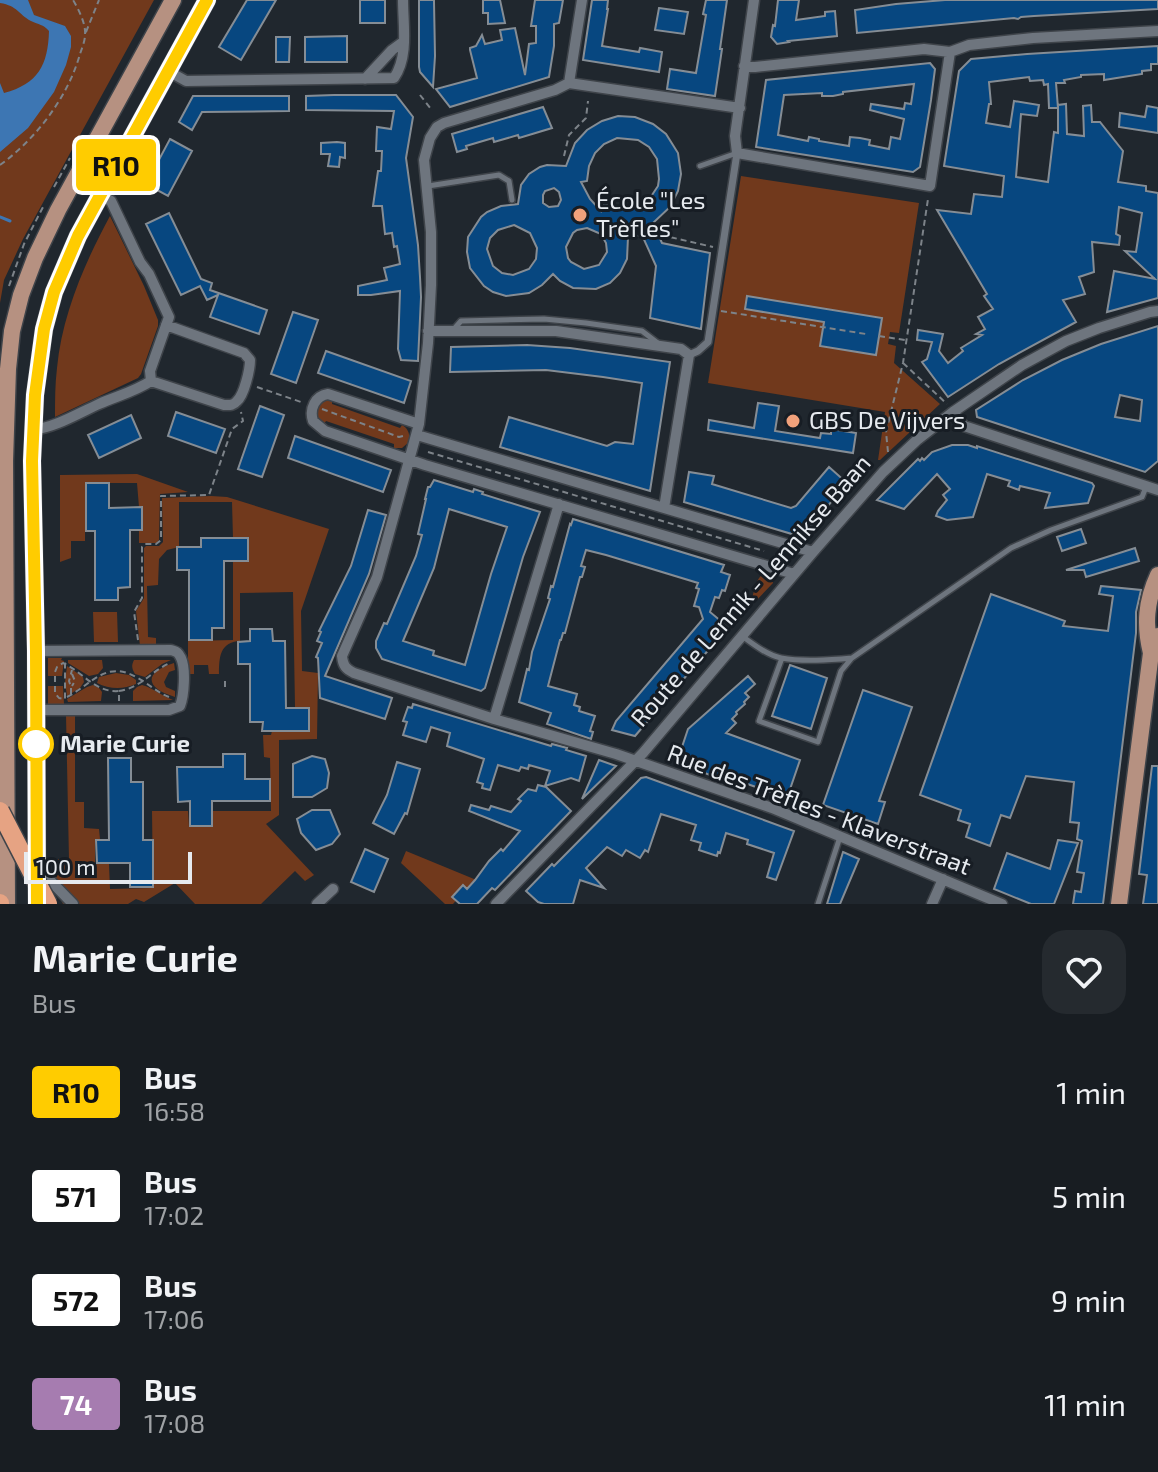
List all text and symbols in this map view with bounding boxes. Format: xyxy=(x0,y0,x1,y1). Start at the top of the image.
line badge: R10 xyxy=(70,139,162,191)
text: R10 xyxy=(92,148,140,182)
place label: École "Les Trèfles" xyxy=(596,185,706,242)
marker: École "Les Trèfles" xyxy=(571,206,589,224)
place label: GBS De Vijvers xyxy=(809,405,965,434)
marker: GBS De Vijvers xyxy=(784,412,802,430)
street label: Route de Lennik - Lennikse Baan xyxy=(624,448,876,732)
marker: Marie Curie xyxy=(19,727,53,761)
place label: Marie Curie xyxy=(60,728,190,757)
street label: Rue des Trèfles - Klaverstraat xyxy=(664,737,975,880)
scale bar xyxy=(24,848,192,884)
text: 100 m xyxy=(36,853,95,879)
button: heart xyxy=(1042,930,1126,1014)
text: Marie Curie xyxy=(32,934,238,980)
text: Bus xyxy=(32,987,76,1018)
text: Bus xyxy=(144,1059,197,1095)
text: 1 min xyxy=(1056,1074,1126,1110)
text: R10 xyxy=(52,1075,100,1109)
text: 16:58 xyxy=(144,1095,205,1126)
text: Bus xyxy=(144,1163,197,1199)
text: 5 min xyxy=(1052,1178,1126,1214)
text: 571 xyxy=(55,1179,97,1213)
text: 17:02 xyxy=(144,1199,204,1230)
text: Bus xyxy=(144,1267,197,1303)
text: 9 min xyxy=(1051,1282,1126,1318)
text: 572 xyxy=(53,1283,99,1317)
text: 17:06 xyxy=(144,1303,204,1334)
text: Bus xyxy=(144,1371,197,1407)
text: 11 min xyxy=(1044,1386,1126,1422)
text: 74 xyxy=(60,1387,92,1421)
text: 17:08 xyxy=(144,1407,205,1438)

